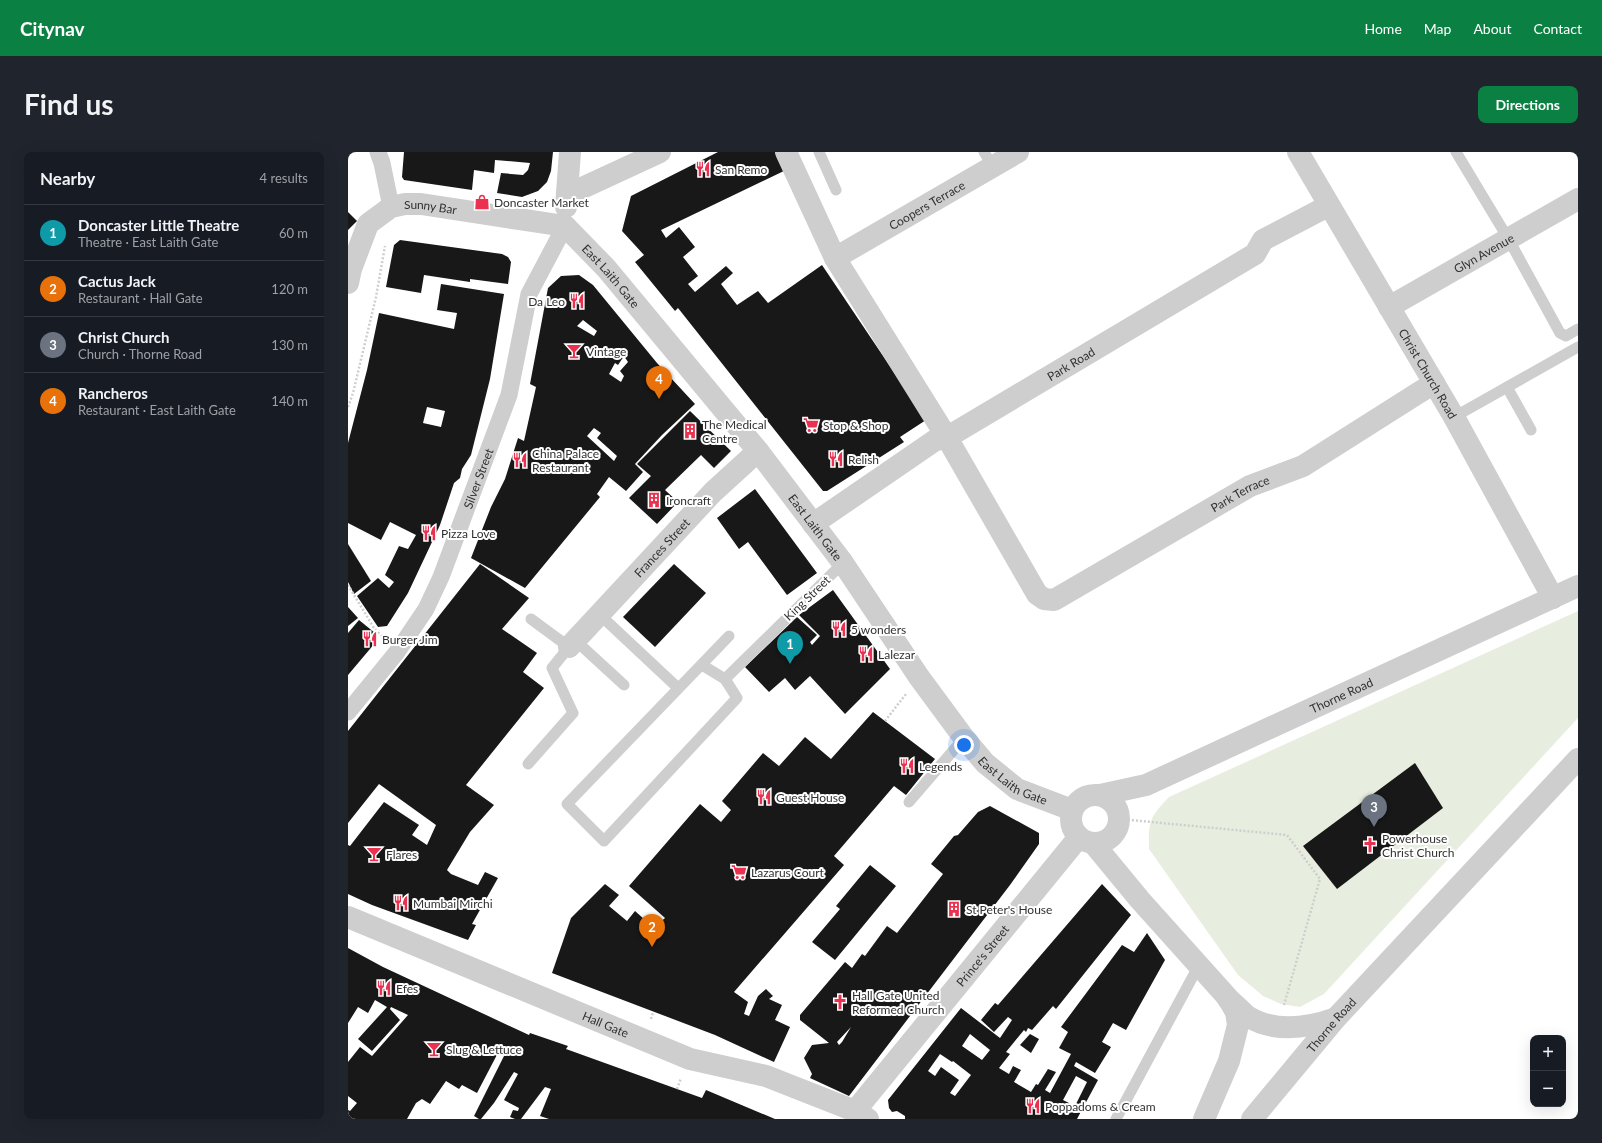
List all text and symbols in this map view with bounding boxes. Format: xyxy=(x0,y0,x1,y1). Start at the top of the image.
text: Citynav xyxy=(20,17,85,40)
text: Home xyxy=(1364,20,1402,37)
text: Map xyxy=(1424,20,1451,37)
text: About xyxy=(1473,20,1511,37)
text: Contact xyxy=(1533,20,1582,37)
button: Directions xyxy=(1478,86,1578,123)
text: Find us xyxy=(24,87,114,121)
restaurant icon: San Remo xyxy=(694,160,712,178)
place label: San Remo xyxy=(715,162,767,177)
text: Nearby xyxy=(40,168,95,189)
text: 4 results xyxy=(260,170,308,186)
street label: Coopers Terrace xyxy=(886,177,967,233)
shop icon: Doncaster Market xyxy=(473,193,491,211)
place label: Doncaster Market xyxy=(494,195,590,210)
street label: Sunny Bar xyxy=(404,197,459,217)
text: Doncaster Little Theatre xyxy=(78,216,239,234)
text: 1 xyxy=(49,225,57,241)
text: 60 m xyxy=(279,225,308,241)
street label: Glyn Avenue xyxy=(1451,230,1516,276)
text: Theatre · East Laith Gate xyxy=(78,234,218,250)
street label: East Laith Gate xyxy=(579,241,643,311)
text: Cactus Jack xyxy=(78,272,156,290)
text: 2 xyxy=(49,281,57,297)
text: 120 m xyxy=(271,281,308,297)
text: Restaurant · Hall Gate xyxy=(78,290,203,306)
restaurant icon: Da Leo xyxy=(568,292,586,310)
place label: Da Leo xyxy=(528,294,565,309)
street label: Christ Church Road xyxy=(1396,326,1461,421)
text: Christ Church xyxy=(78,328,170,346)
text: 3 xyxy=(49,337,57,353)
text: 130 m xyxy=(271,337,308,353)
bar icon: Vintage xyxy=(565,342,583,360)
place label: Vintage xyxy=(586,344,626,359)
street label: Park Road xyxy=(1044,344,1097,384)
text: Church · Thorne Road xyxy=(78,346,202,362)
pin: 4 xyxy=(646,366,672,399)
text: Rancheros xyxy=(78,384,148,402)
text: 4 xyxy=(49,393,57,409)
text: 140 m xyxy=(271,393,308,409)
text: Restaurant · East Laith Gate xyxy=(78,402,236,418)
supermarket icon: Stop & Shop xyxy=(802,416,820,434)
place label: The Medical Centre xyxy=(702,417,767,446)
place label: Stop & Shop xyxy=(823,418,889,433)
building icon: The Medical Centre xyxy=(681,422,699,440)
street label: Silver Street xyxy=(460,445,496,511)
place label: China Palace Restaurant xyxy=(532,446,599,475)
restaurant icon: Relish xyxy=(827,450,845,468)
restaurant icon: China Palace Restaurant xyxy=(511,451,529,469)
place label: Relish xyxy=(848,452,879,467)
street label: Park Terrace xyxy=(1208,472,1271,515)
building icon: Ironcraft xyxy=(645,491,663,509)
street label: East Laith Gate xyxy=(786,491,846,563)
place label: Ironcraft xyxy=(666,493,712,508)
street label: Frances Street xyxy=(631,514,693,580)
restaurant icon: Pizza Love xyxy=(420,524,438,542)
place label: Pizza Love xyxy=(441,526,496,541)
street label: King Street xyxy=(781,572,834,624)
restaurant icon: 5 wonders xyxy=(830,620,848,638)
place label: 5 wonders xyxy=(851,622,906,637)
restaurant icon: Burger Jim xyxy=(361,630,379,648)
pin: 1 xyxy=(777,631,803,664)
place label: Burger Jim xyxy=(382,632,438,647)
restaurant icon: Lalezar xyxy=(857,645,875,663)
place label: Lalezar xyxy=(878,647,916,662)
street label: Thorne Road xyxy=(1307,674,1375,716)
your location xyxy=(954,735,974,755)
street label: East Laith Gate xyxy=(975,753,1050,807)
restaurant icon: Legends xyxy=(898,757,916,775)
place label: Legends xyxy=(919,759,962,774)
restaurant icon: Guest House xyxy=(755,788,773,806)
place label: Guest House xyxy=(776,790,844,805)
pin: 3 xyxy=(1361,794,1387,827)
place label: Powerhouse Christ Church xyxy=(1382,831,1454,860)
church icon: Powerhouse Christ Church xyxy=(1361,836,1379,854)
bar icon: Flares xyxy=(365,845,383,863)
place label: Flares xyxy=(386,847,417,862)
supermarket icon: Lazarus Court xyxy=(730,863,748,881)
place label: Lazarus Court xyxy=(751,865,825,880)
restaurant icon: Mumbai Mirchi xyxy=(392,894,410,912)
place label: Mumbai Mirchi xyxy=(413,896,493,911)
building icon: St Peter's House xyxy=(945,900,963,918)
place label: St Peter's House xyxy=(966,902,1052,917)
pin: 2 xyxy=(639,914,665,947)
street label: Prince's Street xyxy=(953,921,1012,989)
restaurant icon: Efes xyxy=(375,979,393,997)
place label: Efes xyxy=(396,981,418,996)
place label: Hall Gate United Reformed Church xyxy=(852,988,945,1017)
church icon: Hall Gate United Reformed Church xyxy=(831,993,849,1011)
street label: Thorne Road xyxy=(1303,994,1359,1055)
street label: Hall Gate xyxy=(580,1008,631,1040)
map controls xyxy=(1530,1035,1566,1107)
button: + xyxy=(1530,1035,1566,1071)
bar icon: Slug & Lettuce xyxy=(425,1040,443,1058)
place label: Slug & Lettuce xyxy=(446,1042,522,1057)
button: − xyxy=(1530,1071,1566,1107)
restaurant icon: Poppadoms & Cream xyxy=(1024,1097,1042,1115)
place label: Poppadoms & Cream xyxy=(1045,1099,1156,1114)

